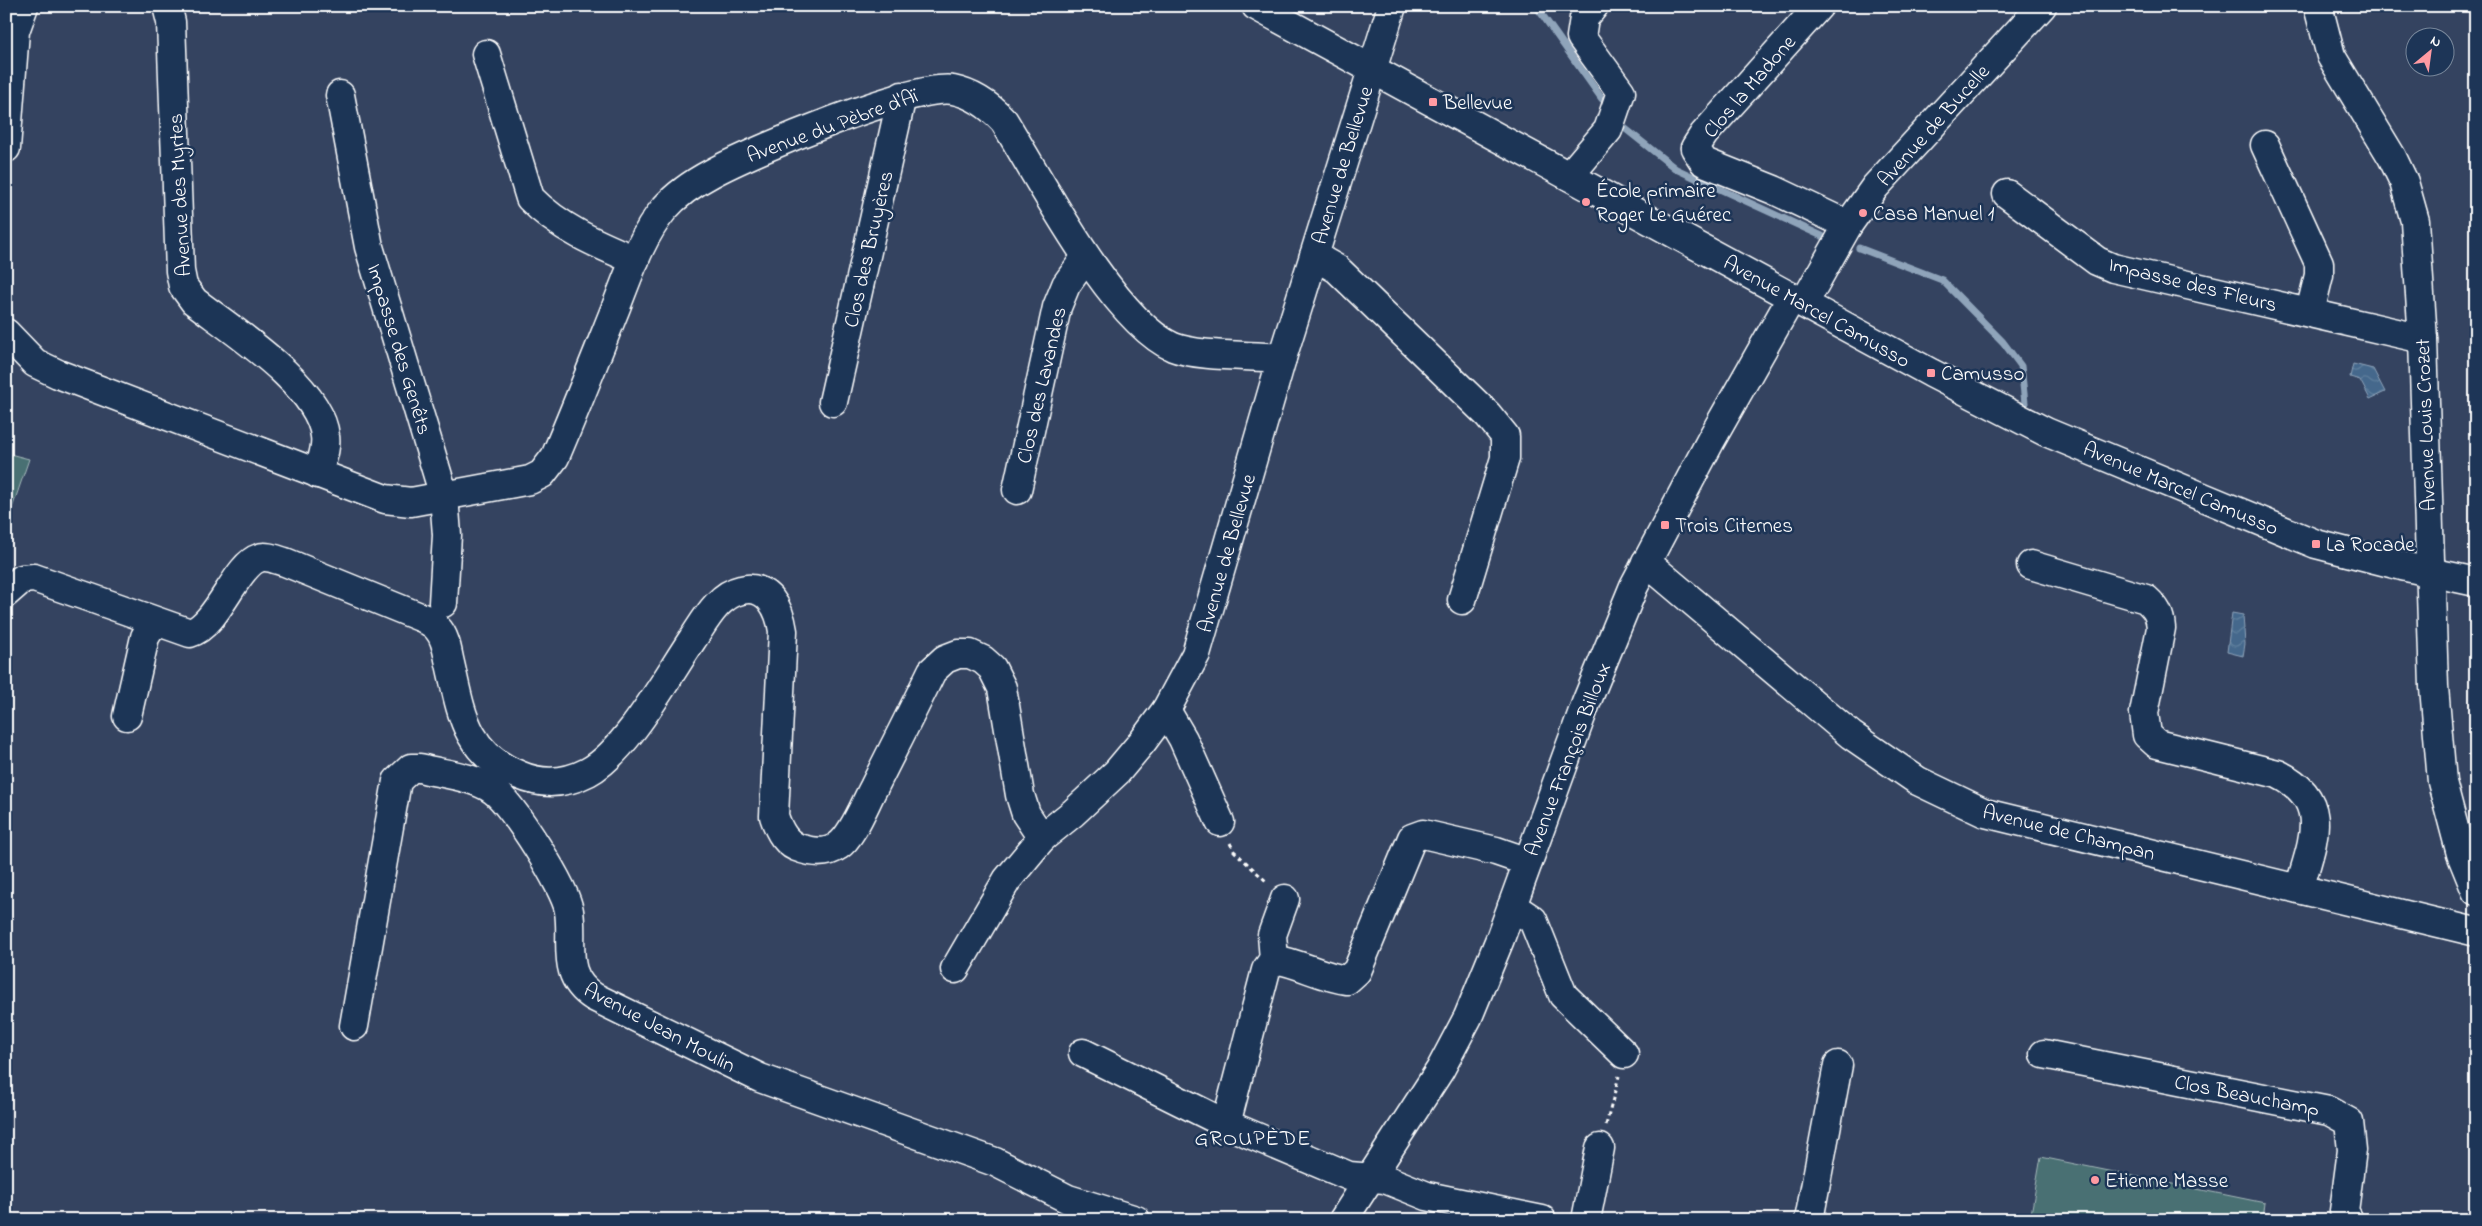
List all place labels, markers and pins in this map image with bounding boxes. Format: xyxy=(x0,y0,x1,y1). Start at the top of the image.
place label: Bellevue xyxy=(1442,89,1513,119)
marker: Bellevue xyxy=(1427,96,1439,108)
place label: École primaire Roger Le Guérec xyxy=(1596,177,1732,233)
marker: École primaire Roger Le Guérec xyxy=(1580,196,1592,208)
place label: Casa Manuel 1 xyxy=(1873,200,1995,230)
marker: Casa Manuel 1 xyxy=(1857,207,1869,219)
place label: Camusso xyxy=(1941,360,2024,390)
marker: Camusso xyxy=(1925,367,1937,379)
place label: Trois Citernes xyxy=(1675,512,1793,542)
marker: Trois Citernes xyxy=(1659,519,1671,531)
place label: La Rocade xyxy=(2326,531,2415,561)
marker: La Rocade xyxy=(2310,538,2322,550)
place label: Etienne Masse xyxy=(2105,1167,2229,1197)
marker: Etienne Masse xyxy=(2089,1174,2101,1186)

